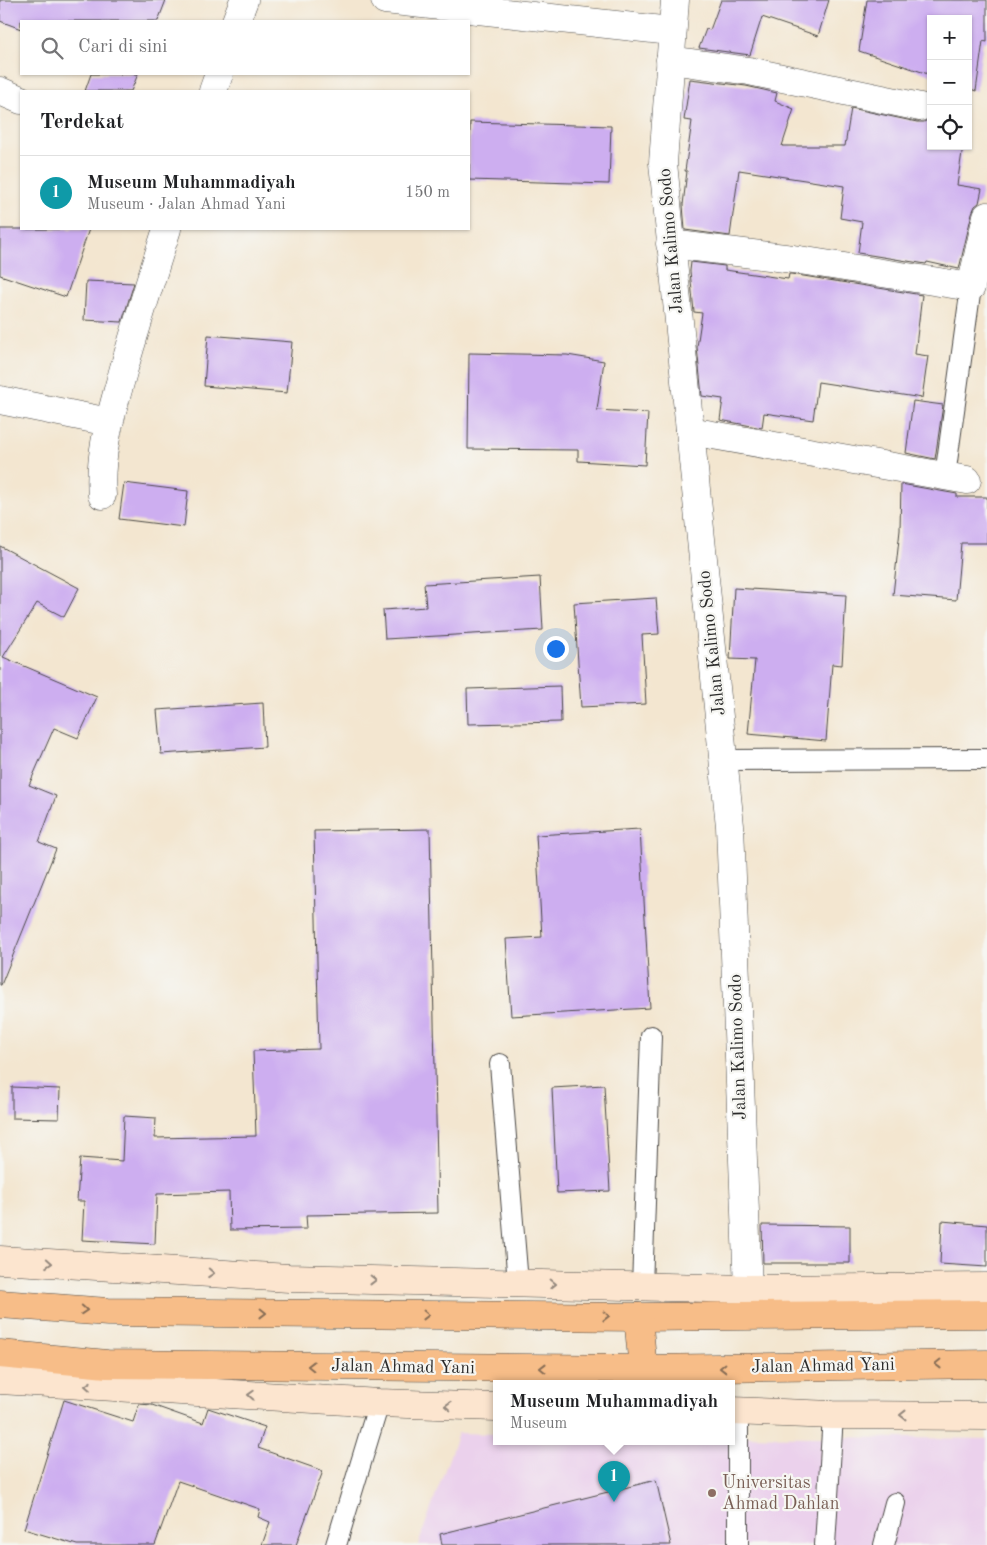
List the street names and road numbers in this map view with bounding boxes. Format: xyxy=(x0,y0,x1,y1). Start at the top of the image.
street label: Jalan Kalimo Sodo xyxy=(656,167,686,315)
street label: Jalan Kalimo Sodo xyxy=(695,569,729,717)
street label: Jalan Kalimo Sodo xyxy=(726,974,750,1120)
street label: Jalan Ahmad Yani xyxy=(751,1356,895,1376)
street label: Jalan Ahmad Yani xyxy=(331,1357,475,1377)

